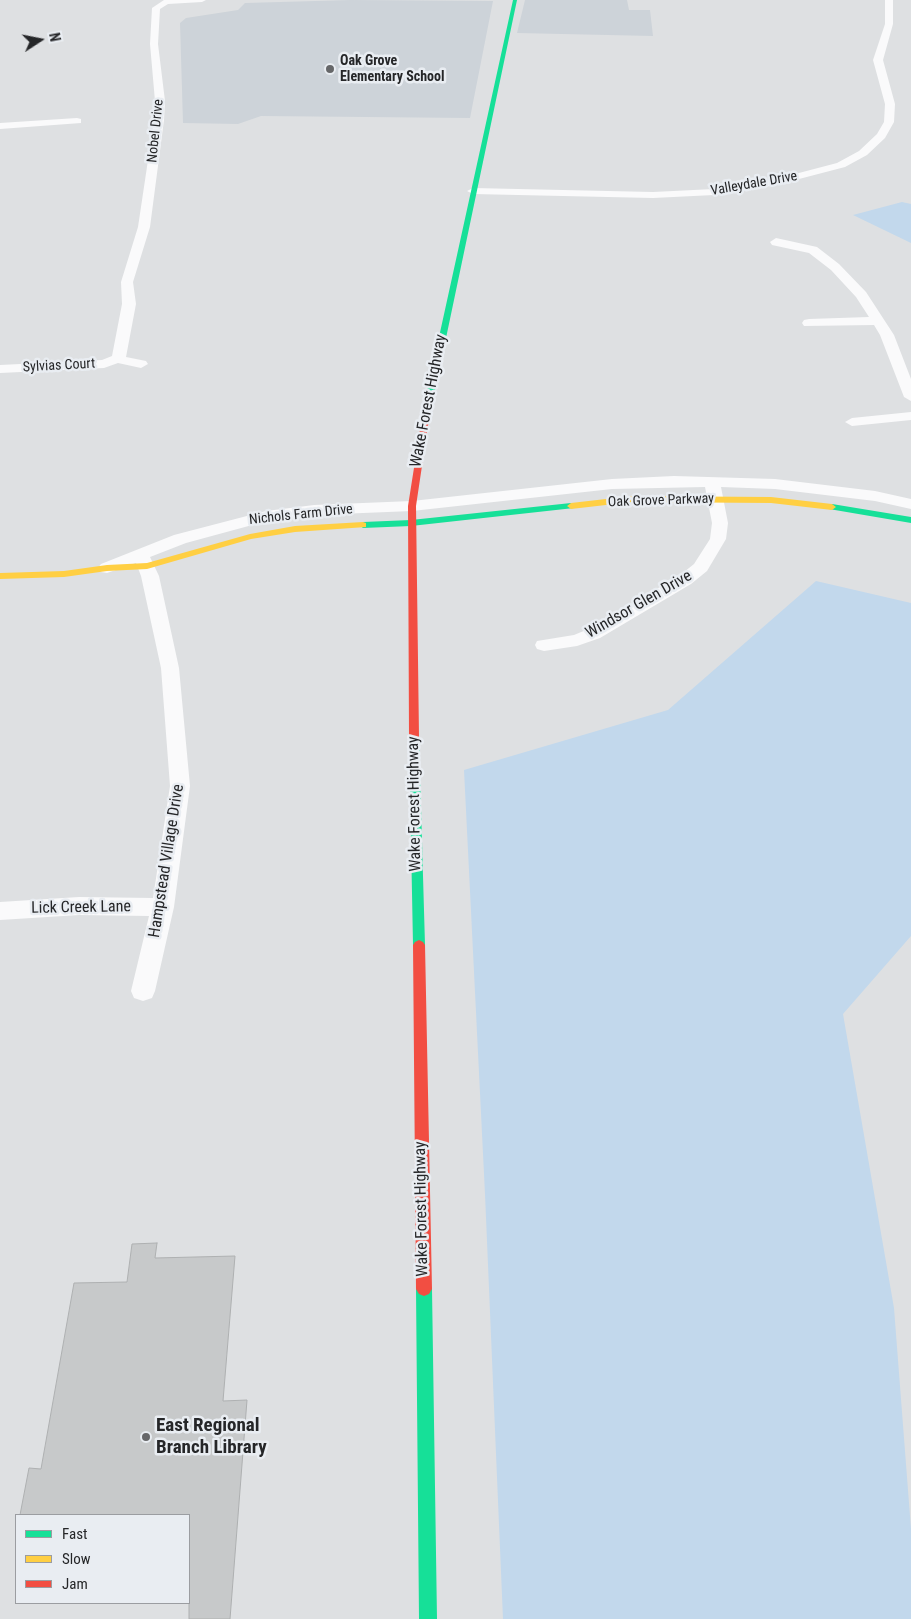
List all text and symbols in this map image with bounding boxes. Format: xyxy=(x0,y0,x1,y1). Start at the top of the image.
north arrow xyxy=(15,15,65,65)
text: N xyxy=(46,31,63,43)
place label: Oak Grove Elementary School xyxy=(340,53,445,85)
marker: Oak Grove Elementary School xyxy=(324,63,336,75)
street label: Nobel Drive xyxy=(144,99,168,163)
street label: Valleydale Drive xyxy=(709,168,799,200)
street label: Wake Forest Highway xyxy=(407,333,451,469)
street label: Sylvias Court xyxy=(22,356,96,376)
street label: Oak Grove Parkway xyxy=(608,491,714,511)
street label: Nichols Farm Drive xyxy=(248,501,354,529)
street label: Windsor Glen Drive xyxy=(583,567,695,643)
street label: Wake Forest Highway xyxy=(404,736,426,872)
street label: Hampstead Village Drive xyxy=(145,783,189,939)
street label: Lick Creek Lane xyxy=(31,898,131,918)
street label: Wake Forest Highway xyxy=(411,1141,433,1277)
place label: East Regional Branch Library xyxy=(156,1415,267,1459)
marker: East Regional Branch Library xyxy=(140,1431,152,1443)
legend xyxy=(15,1514,190,1604)
text: Fast xyxy=(62,1525,87,1543)
text: Slow xyxy=(62,1550,91,1568)
text: Jam xyxy=(62,1575,88,1593)

